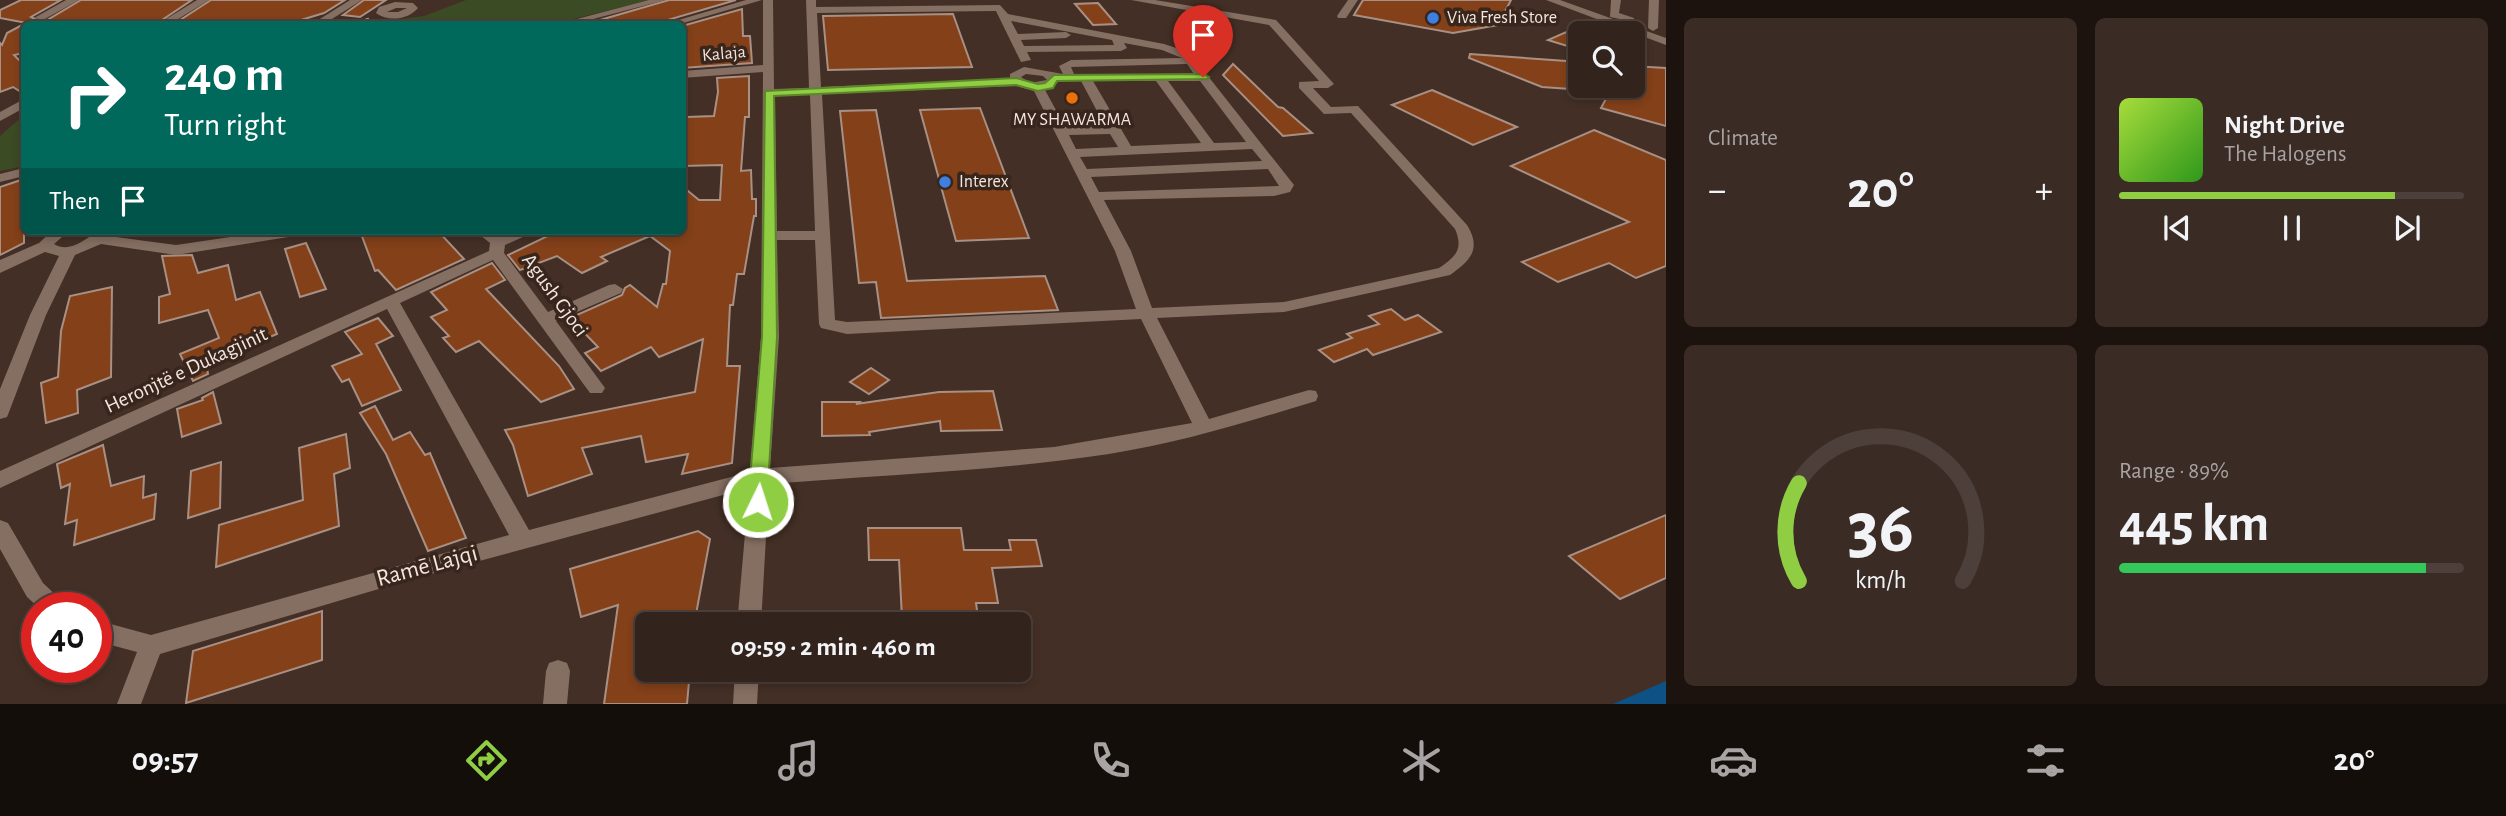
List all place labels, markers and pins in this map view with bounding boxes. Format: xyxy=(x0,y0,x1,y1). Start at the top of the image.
pin xyxy=(1173,5,1233,77)
place label: Viva Fresh Store xyxy=(1447,9,1557,27)
marker: Viva Fresh Store xyxy=(1425,10,1441,26)
marker: MY SHAWARMA xyxy=(1064,90,1080,106)
place label: MY SHAWARMA xyxy=(1013,111,1132,129)
place label: Interex xyxy=(959,173,1009,191)
marker: Interex xyxy=(937,174,953,190)

